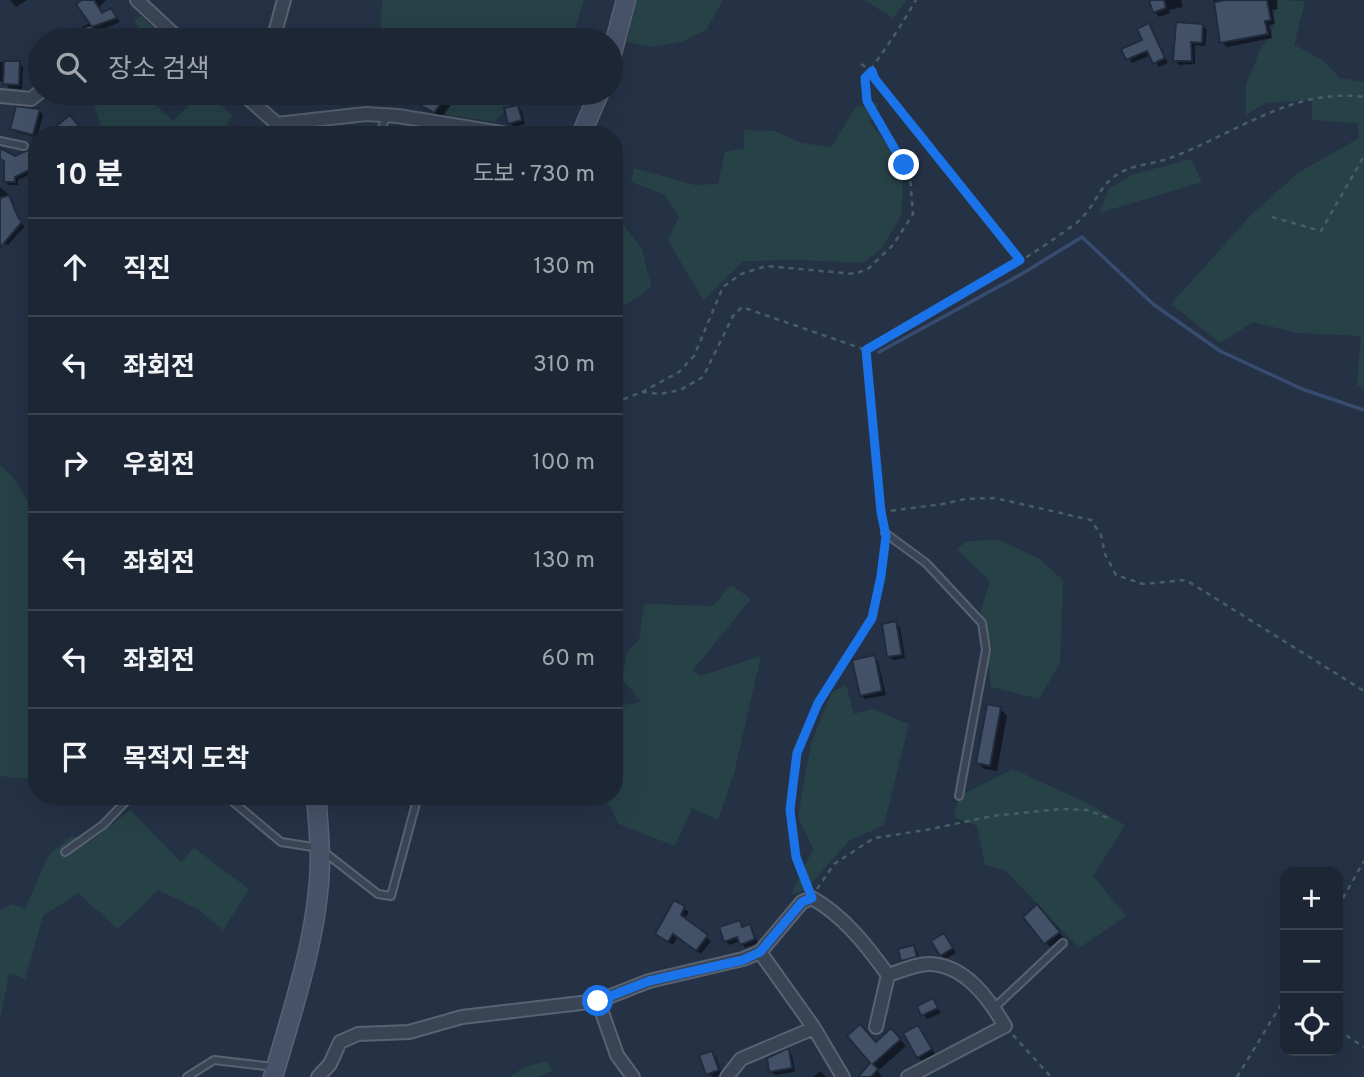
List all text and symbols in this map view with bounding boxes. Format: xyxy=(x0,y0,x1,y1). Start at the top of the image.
search box xyxy=(28,28,623,105)
icon: search xyxy=(52,48,90,86)
text: 장소 검색 xyxy=(108,54,210,87)
route end xyxy=(888,149,919,180)
text: 10 분 xyxy=(56,158,123,195)
text: 도보 · 730 m xyxy=(473,161,595,190)
icon: ahead xyxy=(56,248,94,286)
text: 130 m xyxy=(533,253,595,282)
text: 직진 xyxy=(123,254,171,287)
icon: left xyxy=(56,346,94,384)
text: 310 m xyxy=(533,351,595,380)
text: 좌회전 xyxy=(123,352,195,385)
icon: right xyxy=(56,444,94,482)
text: 100 m xyxy=(532,449,595,478)
text: 우회전 xyxy=(123,450,195,483)
icon: left xyxy=(56,542,94,580)
text: 130 m xyxy=(533,547,595,576)
text: 좌회전 xyxy=(123,548,195,581)
icon: left xyxy=(56,640,94,678)
text: 60 m xyxy=(542,645,595,674)
text: 좌회전 xyxy=(123,646,195,679)
icon: arrive xyxy=(56,738,94,776)
text: 목적지 도착 xyxy=(123,744,249,777)
map controls xyxy=(1280,867,1343,1056)
button: + xyxy=(1280,867,1343,930)
button: − xyxy=(1280,930,1343,993)
route start xyxy=(582,985,613,1016)
button: locate xyxy=(1280,993,1343,1056)

